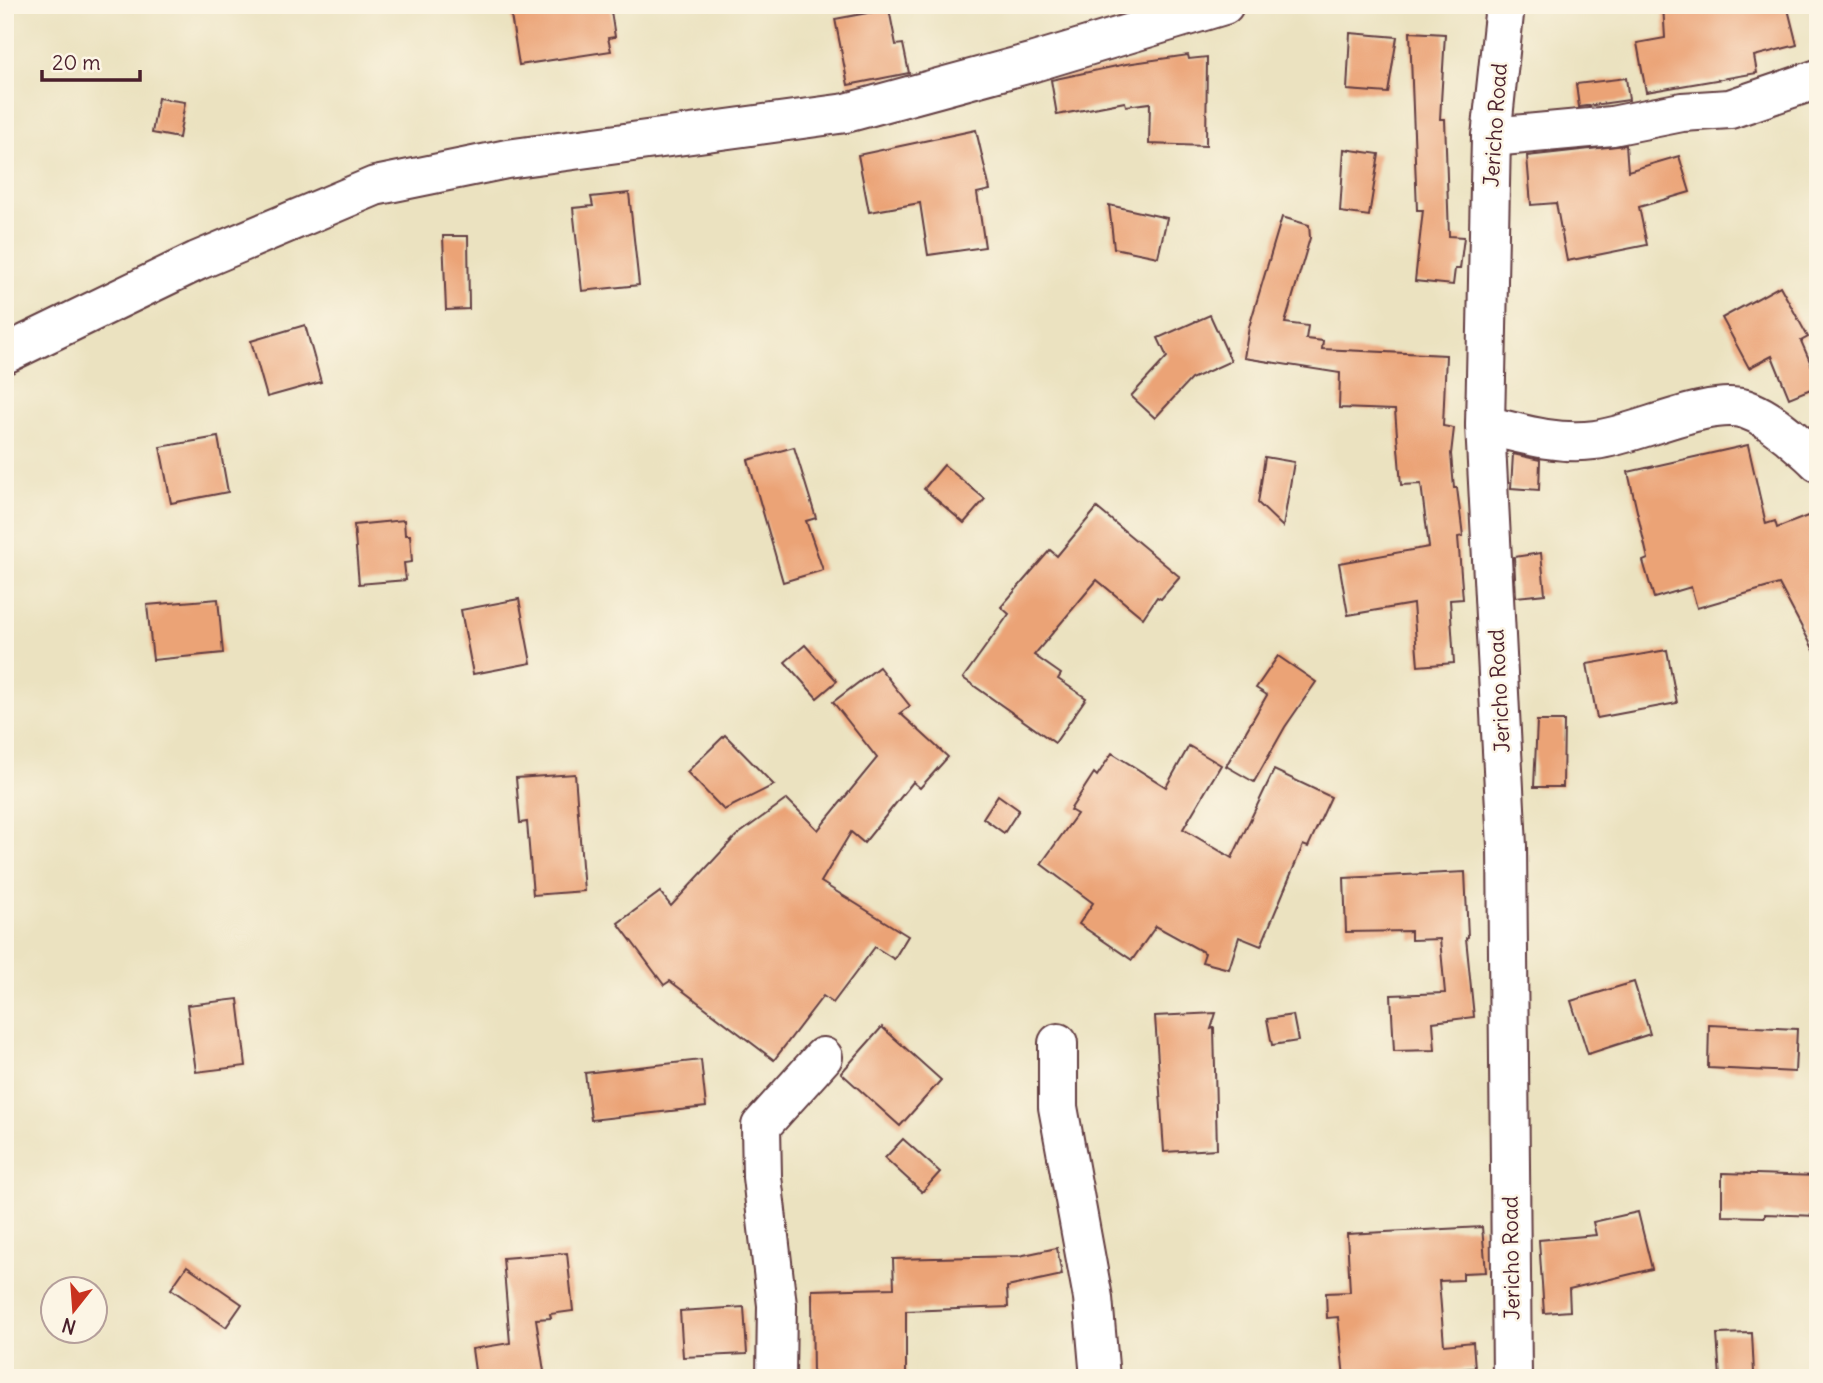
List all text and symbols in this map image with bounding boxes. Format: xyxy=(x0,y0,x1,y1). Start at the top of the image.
scale bar xyxy=(42,38,140,82)
text: 20 m xyxy=(52,49,101,76)
street label: Jericho Road xyxy=(1477,62,1513,188)
street label: Jericho Road xyxy=(1482,628,1516,754)
street label: Jericho Road xyxy=(1496,1196,1526,1320)
north arrow xyxy=(38,1274,108,1344)
text: N xyxy=(59,1313,79,1340)

